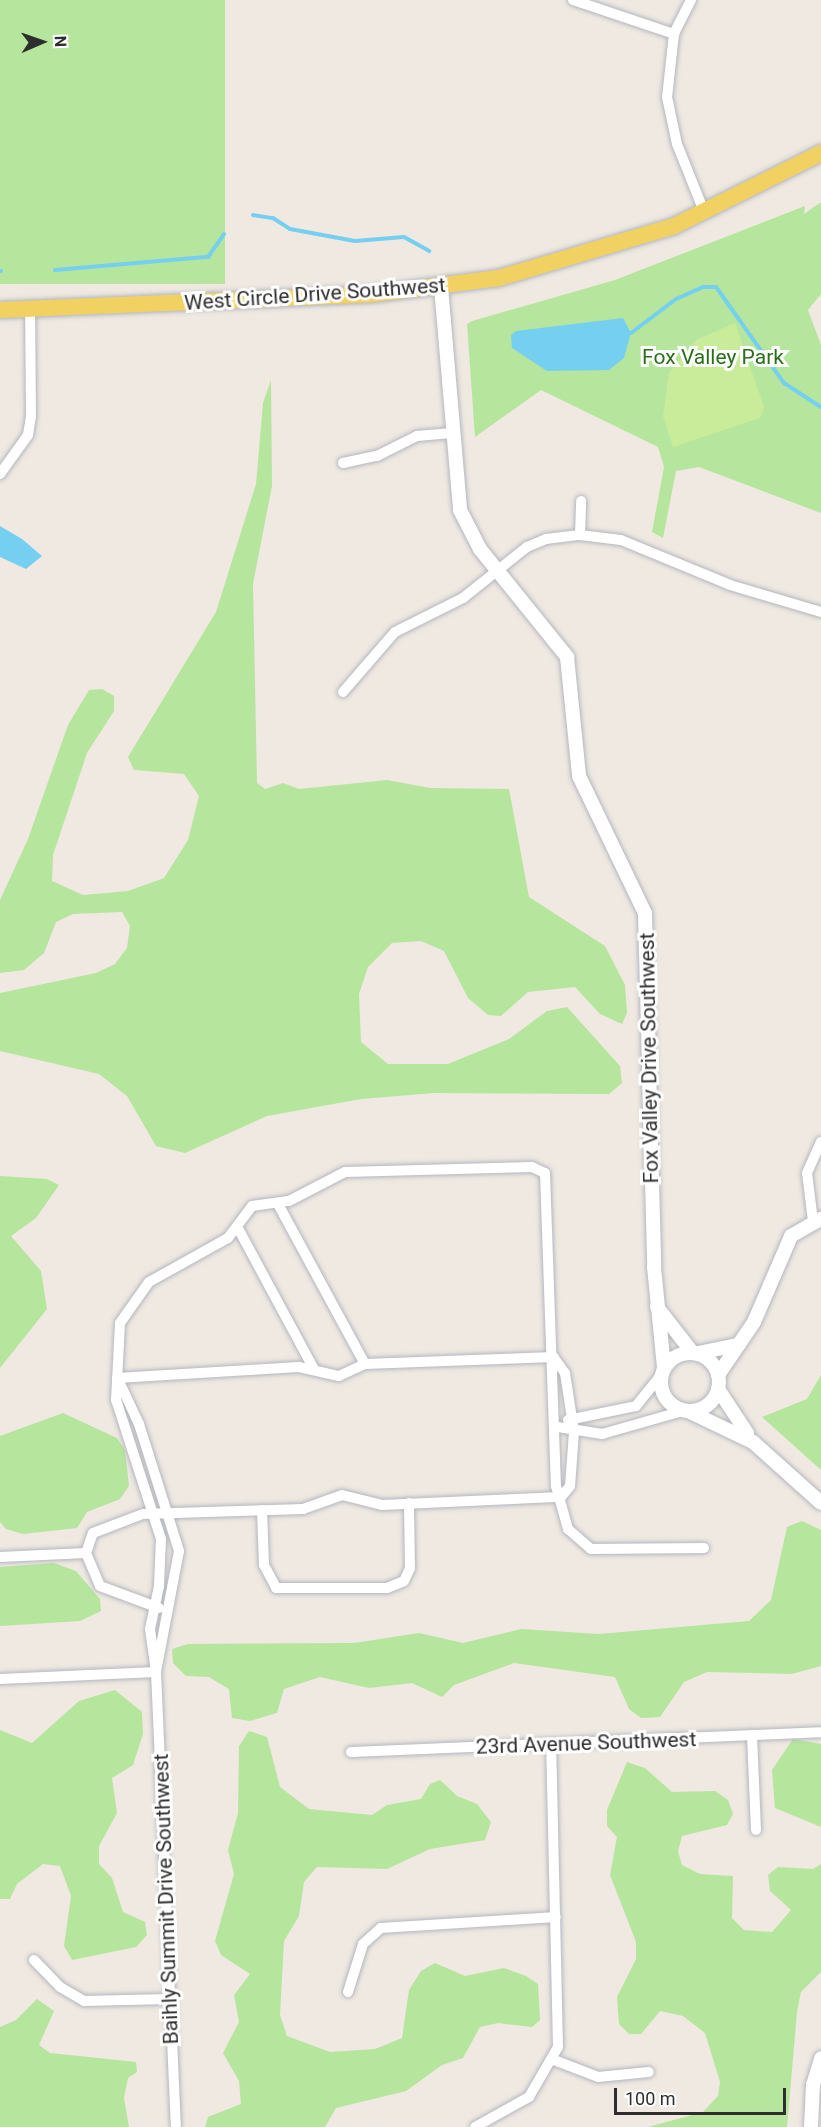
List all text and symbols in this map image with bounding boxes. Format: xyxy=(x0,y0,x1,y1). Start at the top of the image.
north arrow xyxy=(12,12,72,72)
text: N xyxy=(51,35,70,47)
street label: West Circle Drive Southwest xyxy=(183,272,447,316)
park label: Fox Valley Park xyxy=(642,344,784,370)
street label: Fox Valley Drive Southwest xyxy=(634,932,664,1184)
street label: 23rd Avenue Southwest xyxy=(475,1727,697,1759)
street label: Baihly Summit Drive Southwest xyxy=(148,1753,184,2045)
scale bar xyxy=(617,2076,790,2114)
text: 100 m xyxy=(625,2088,676,2109)

